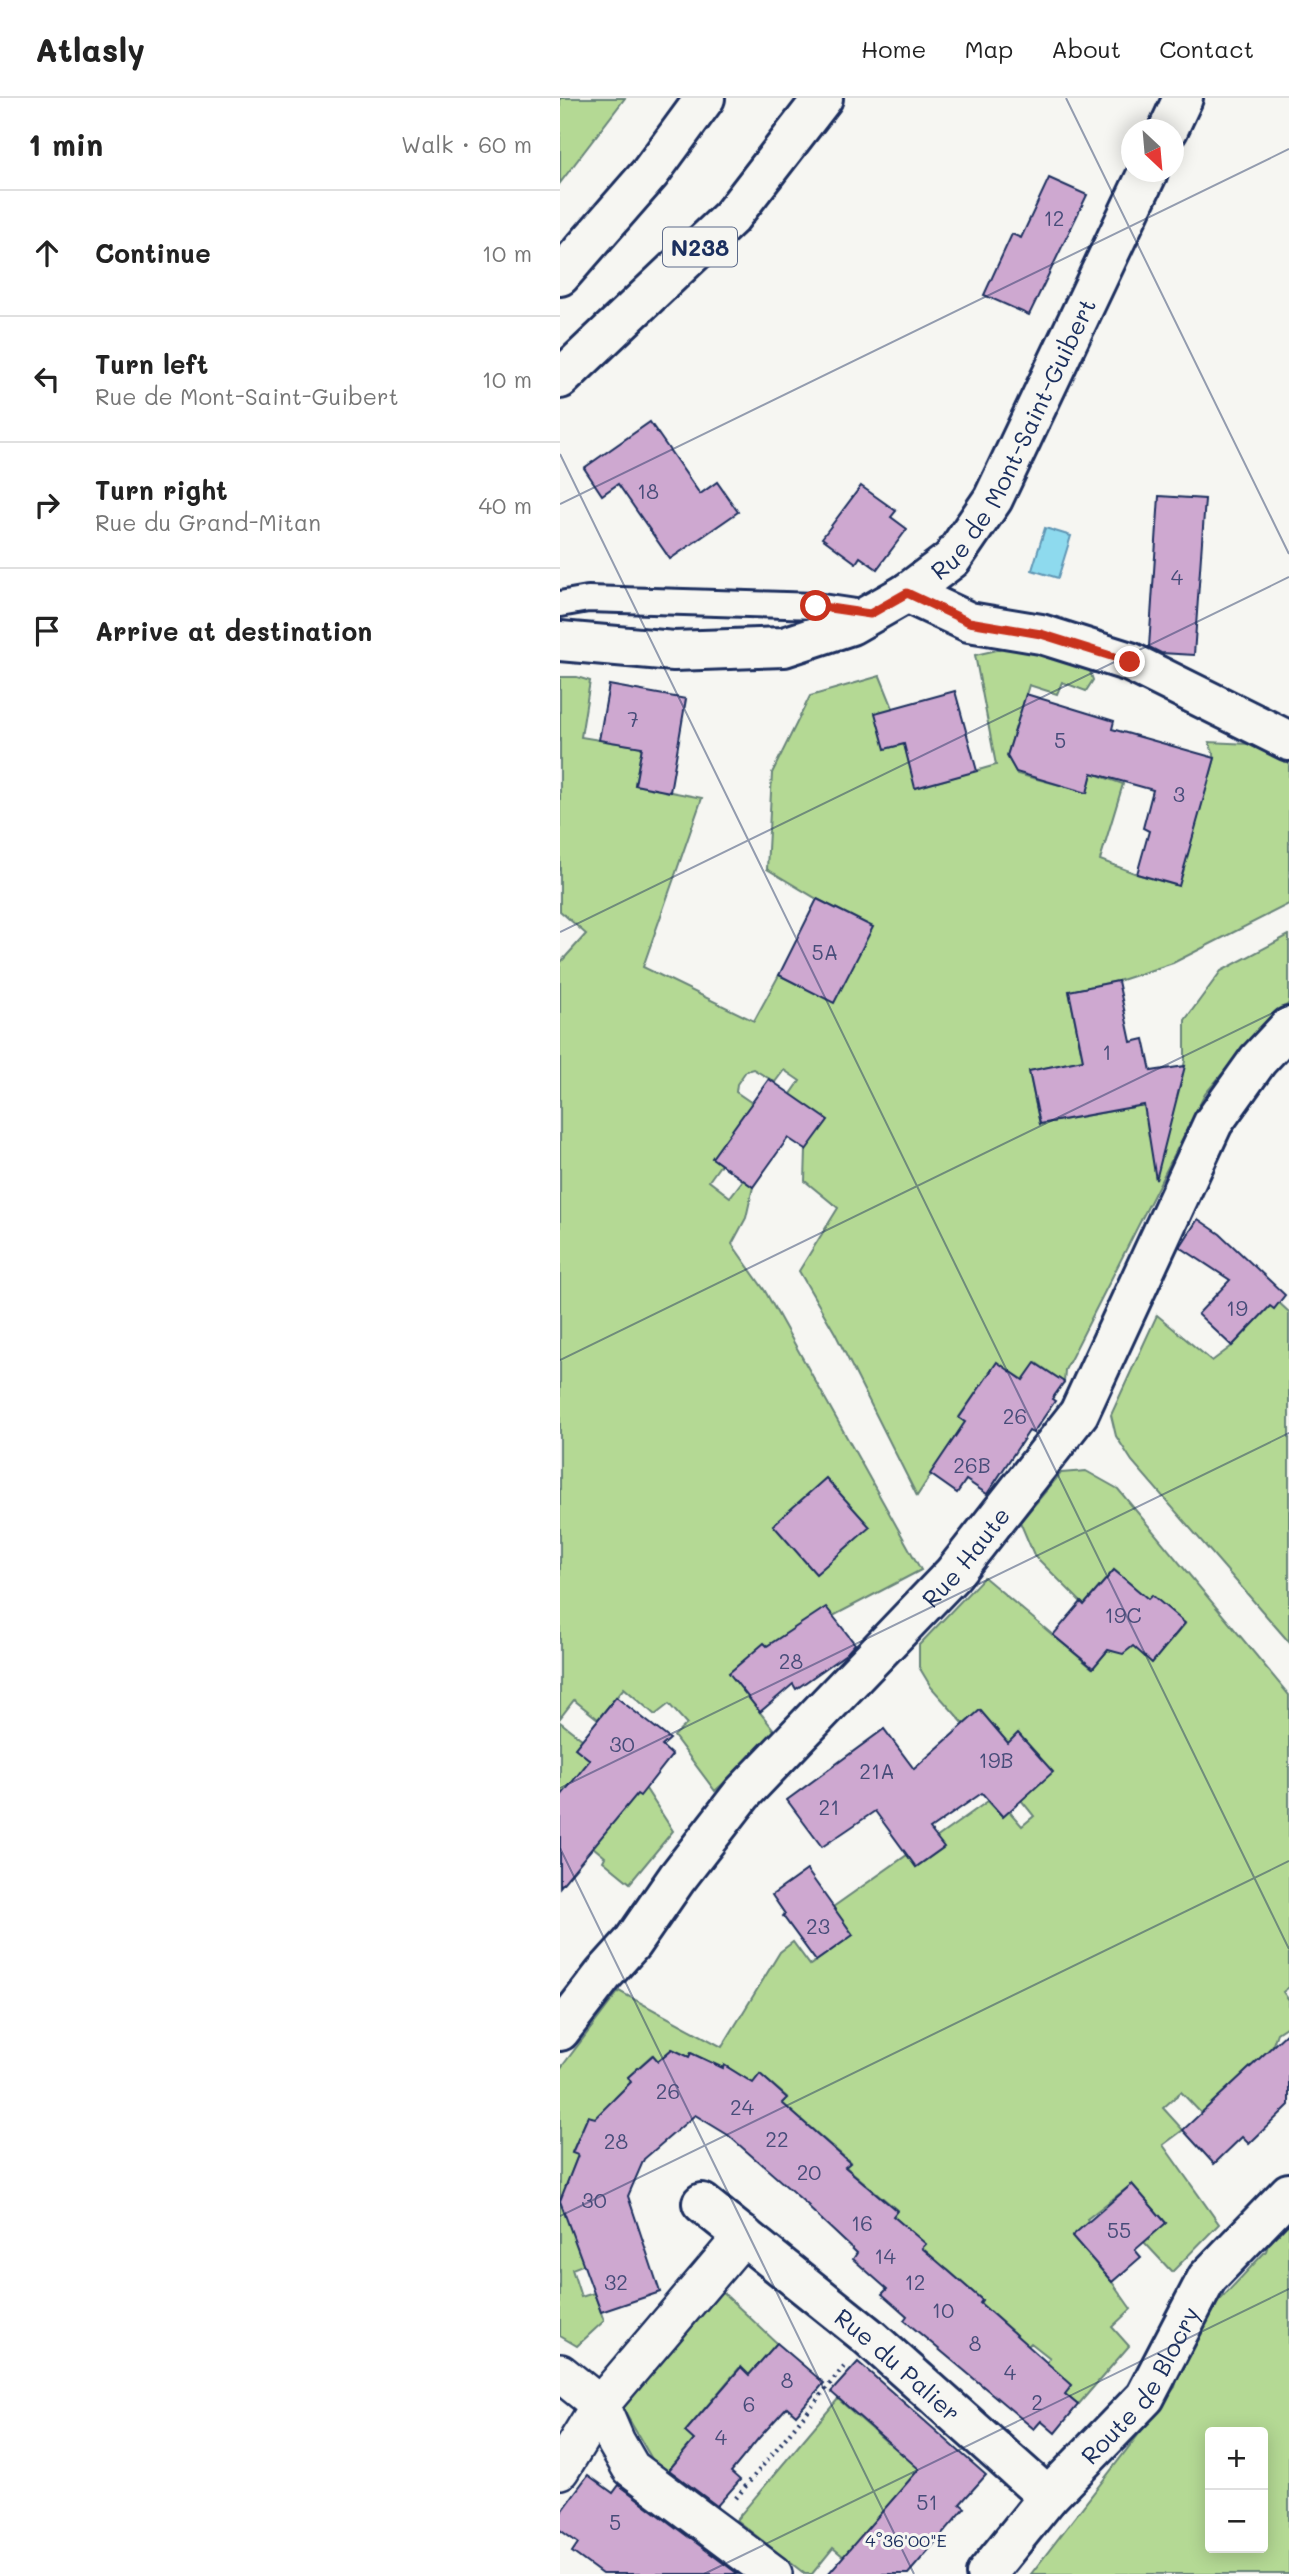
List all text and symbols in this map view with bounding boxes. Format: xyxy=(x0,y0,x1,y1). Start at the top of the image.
text: Atlasly xyxy=(35,27,145,70)
text: Home xyxy=(861,33,926,64)
text: Map xyxy=(964,33,1013,64)
text: About xyxy=(1051,33,1121,64)
text: Contact xyxy=(1159,33,1254,64)
north arrow xyxy=(1121,119,1184,182)
text: 1 min xyxy=(28,124,103,164)
text: Walk · 60 m xyxy=(401,129,532,159)
house number: 12 xyxy=(1043,204,1065,231)
road number: N238 xyxy=(663,228,737,266)
icon: ahead xyxy=(28,234,66,272)
text: Continue xyxy=(95,236,211,270)
text: 10 m xyxy=(482,238,532,268)
street label: Rue de Mont-Saint-Guibert xyxy=(924,293,1102,586)
text: Turn left xyxy=(95,347,208,381)
icon: left xyxy=(28,360,66,398)
text: 10 m xyxy=(482,364,532,394)
text: Rue de Mont-Saint-Guibert xyxy=(95,381,399,411)
text: Turn right xyxy=(95,473,228,507)
house number: 18 xyxy=(637,477,659,504)
icon: right xyxy=(28,486,66,524)
text: 40 m xyxy=(479,490,532,520)
text: Rue du Grand-Mitan xyxy=(95,507,321,537)
house number: 4 xyxy=(1171,563,1184,590)
route start xyxy=(800,590,831,621)
icon: arrive xyxy=(28,612,66,650)
text: Arrive at destination xyxy=(95,614,372,648)
route end xyxy=(1114,646,1145,677)
house number: 7 xyxy=(627,705,639,732)
house number: 5 xyxy=(1054,726,1066,753)
house number: 3 xyxy=(1173,780,1185,807)
house number: 5A xyxy=(812,938,838,965)
house number: 1 xyxy=(1102,1038,1112,1065)
house number: 19 xyxy=(1226,1294,1248,1321)
house number: 26 xyxy=(1003,1402,1027,1429)
house number: 26B xyxy=(953,1451,991,1478)
street label: Rue Haute xyxy=(914,1500,1016,1613)
house number: 19C xyxy=(1105,1601,1141,1628)
house number: 28 xyxy=(779,1647,803,1674)
house number: 30 xyxy=(609,1730,635,1757)
house number: 19B xyxy=(979,1746,1013,1773)
house number: 21A xyxy=(859,1757,895,1784)
house number: 21 xyxy=(818,1793,840,1820)
house number: 23 xyxy=(806,1912,830,1939)
house number: 26 xyxy=(656,2077,680,2104)
house number: 24 xyxy=(730,2093,755,2120)
house number: 22 xyxy=(765,2125,789,2152)
house number: 28 xyxy=(604,2127,628,2154)
house number: 20 xyxy=(797,2158,821,2185)
house number: 30 xyxy=(581,2186,607,2213)
house number: 16 xyxy=(851,2209,873,2236)
house number: 55 xyxy=(1107,2216,1131,2243)
house number: 14 xyxy=(874,2242,897,2269)
house number: 32 xyxy=(604,2268,628,2295)
house number: 12 xyxy=(904,2268,926,2295)
house number: 10 xyxy=(932,2296,954,2323)
street label: Rue du Palier xyxy=(829,2301,968,2427)
street label: Route de Blocry xyxy=(1073,2301,1205,2470)
house number: 8 xyxy=(969,2329,981,2356)
house number: 4 xyxy=(1004,2358,1017,2385)
house number: 8 xyxy=(781,2366,793,2393)
house number: 2 xyxy=(1031,2388,1043,2415)
house number: 6 xyxy=(743,2390,755,2417)
house number: 4 xyxy=(715,2423,728,2450)
map controls xyxy=(1205,2427,1268,2553)
button: + xyxy=(1205,2427,1268,2490)
house number: 51 xyxy=(916,2488,938,2515)
button: − xyxy=(1205,2490,1268,2553)
house number: 5 xyxy=(609,2508,621,2535)
text: 4°36'00"E xyxy=(865,2528,947,2552)

